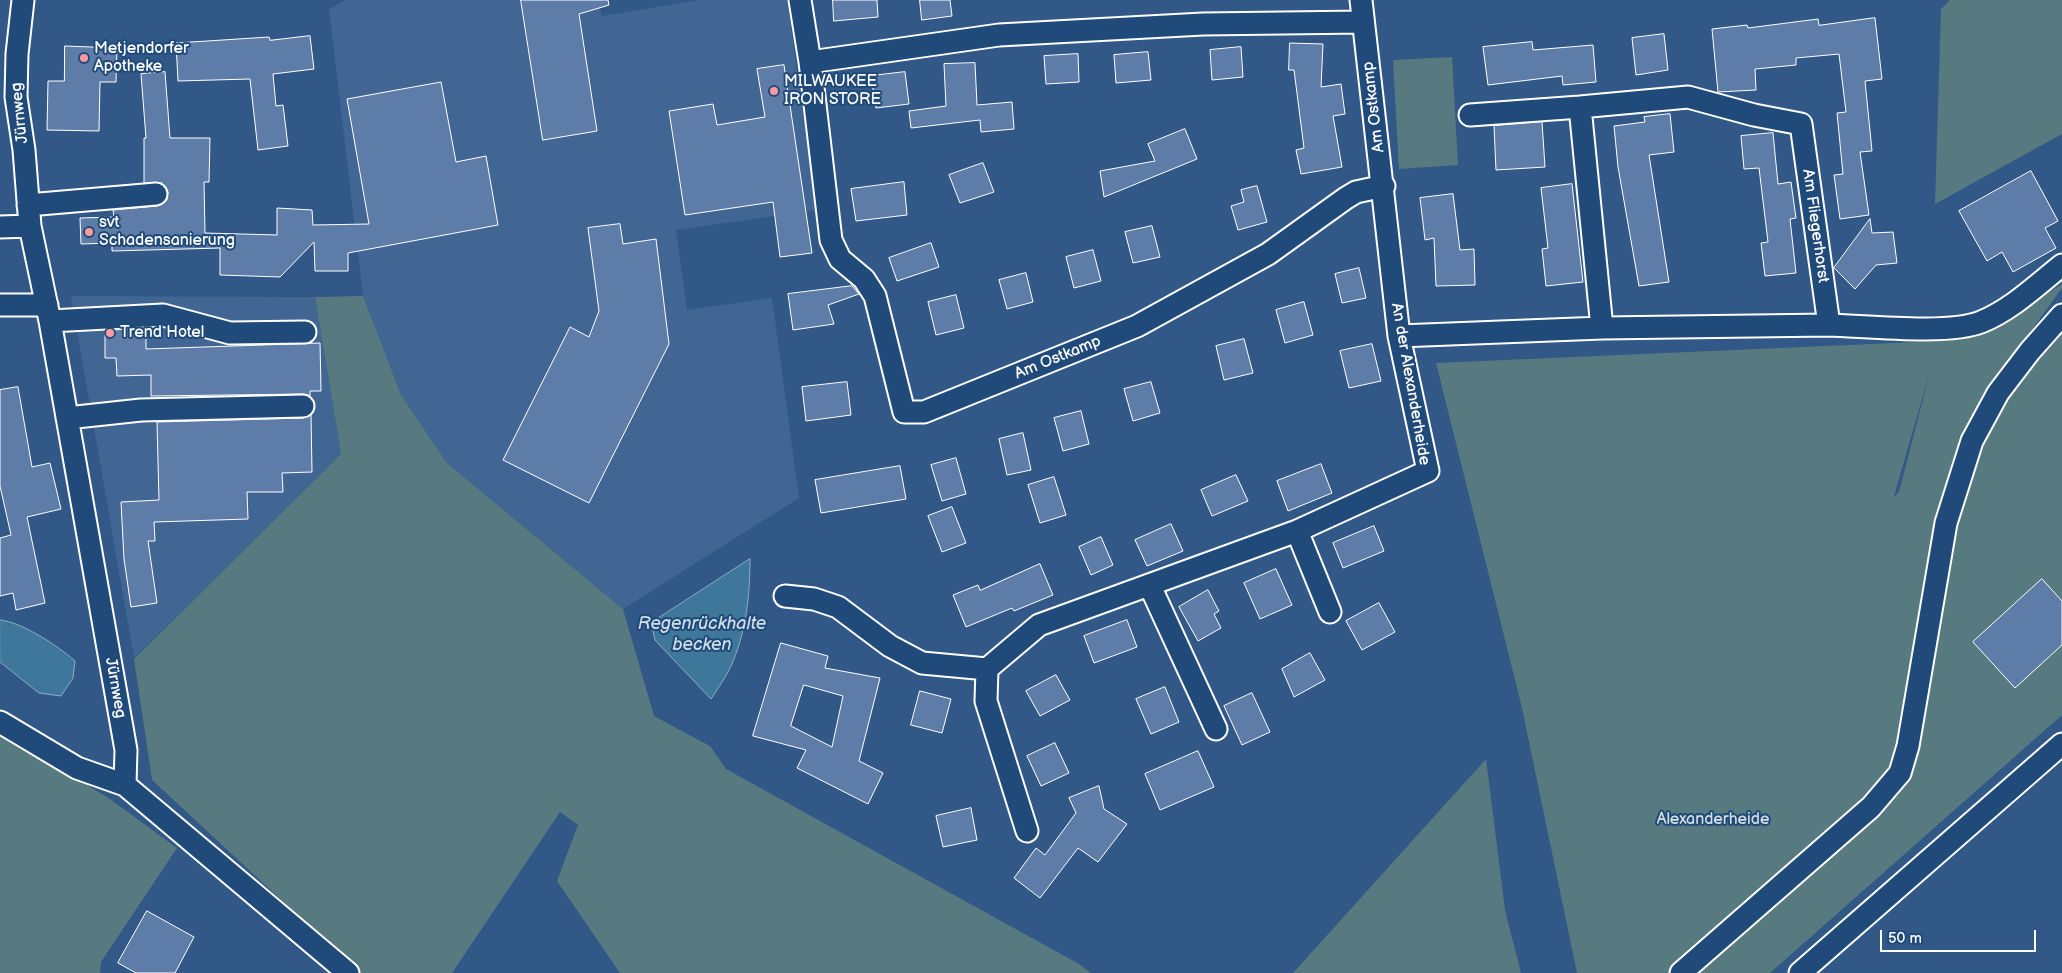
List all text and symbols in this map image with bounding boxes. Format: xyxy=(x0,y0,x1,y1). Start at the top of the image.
place label: Metjendorfer Apotheke xyxy=(94,39,189,77)
marker: Metjendorfer Apotheke xyxy=(78,52,90,64)
street label: Am Ostkamp xyxy=(1359,60,1389,154)
place label: MILWAUKEE IRON STORE xyxy=(784,72,881,110)
street label: Jürnweg xyxy=(7,81,33,145)
marker: MILWAUKEE IRON STORE xyxy=(768,85,780,97)
street label: Am Fliegerhorst xyxy=(1798,168,1832,284)
place label: svt Schadensanierung xyxy=(99,213,235,251)
marker: svt Schadensanierung xyxy=(83,226,95,238)
street label: An der Alexanderheide xyxy=(1386,301,1434,467)
place label: Trend Hotel xyxy=(120,323,204,343)
marker: Trend Hotel xyxy=(104,327,116,339)
street label: Am Ostkamp xyxy=(1012,332,1104,384)
water label: Regenrückhalte becken xyxy=(638,613,766,656)
street label: Jürnweg xyxy=(100,656,130,720)
park label: Alexanderheide xyxy=(1657,810,1769,830)
scale bar xyxy=(1882,920,2038,952)
text: 50 m xyxy=(1888,929,1922,948)

